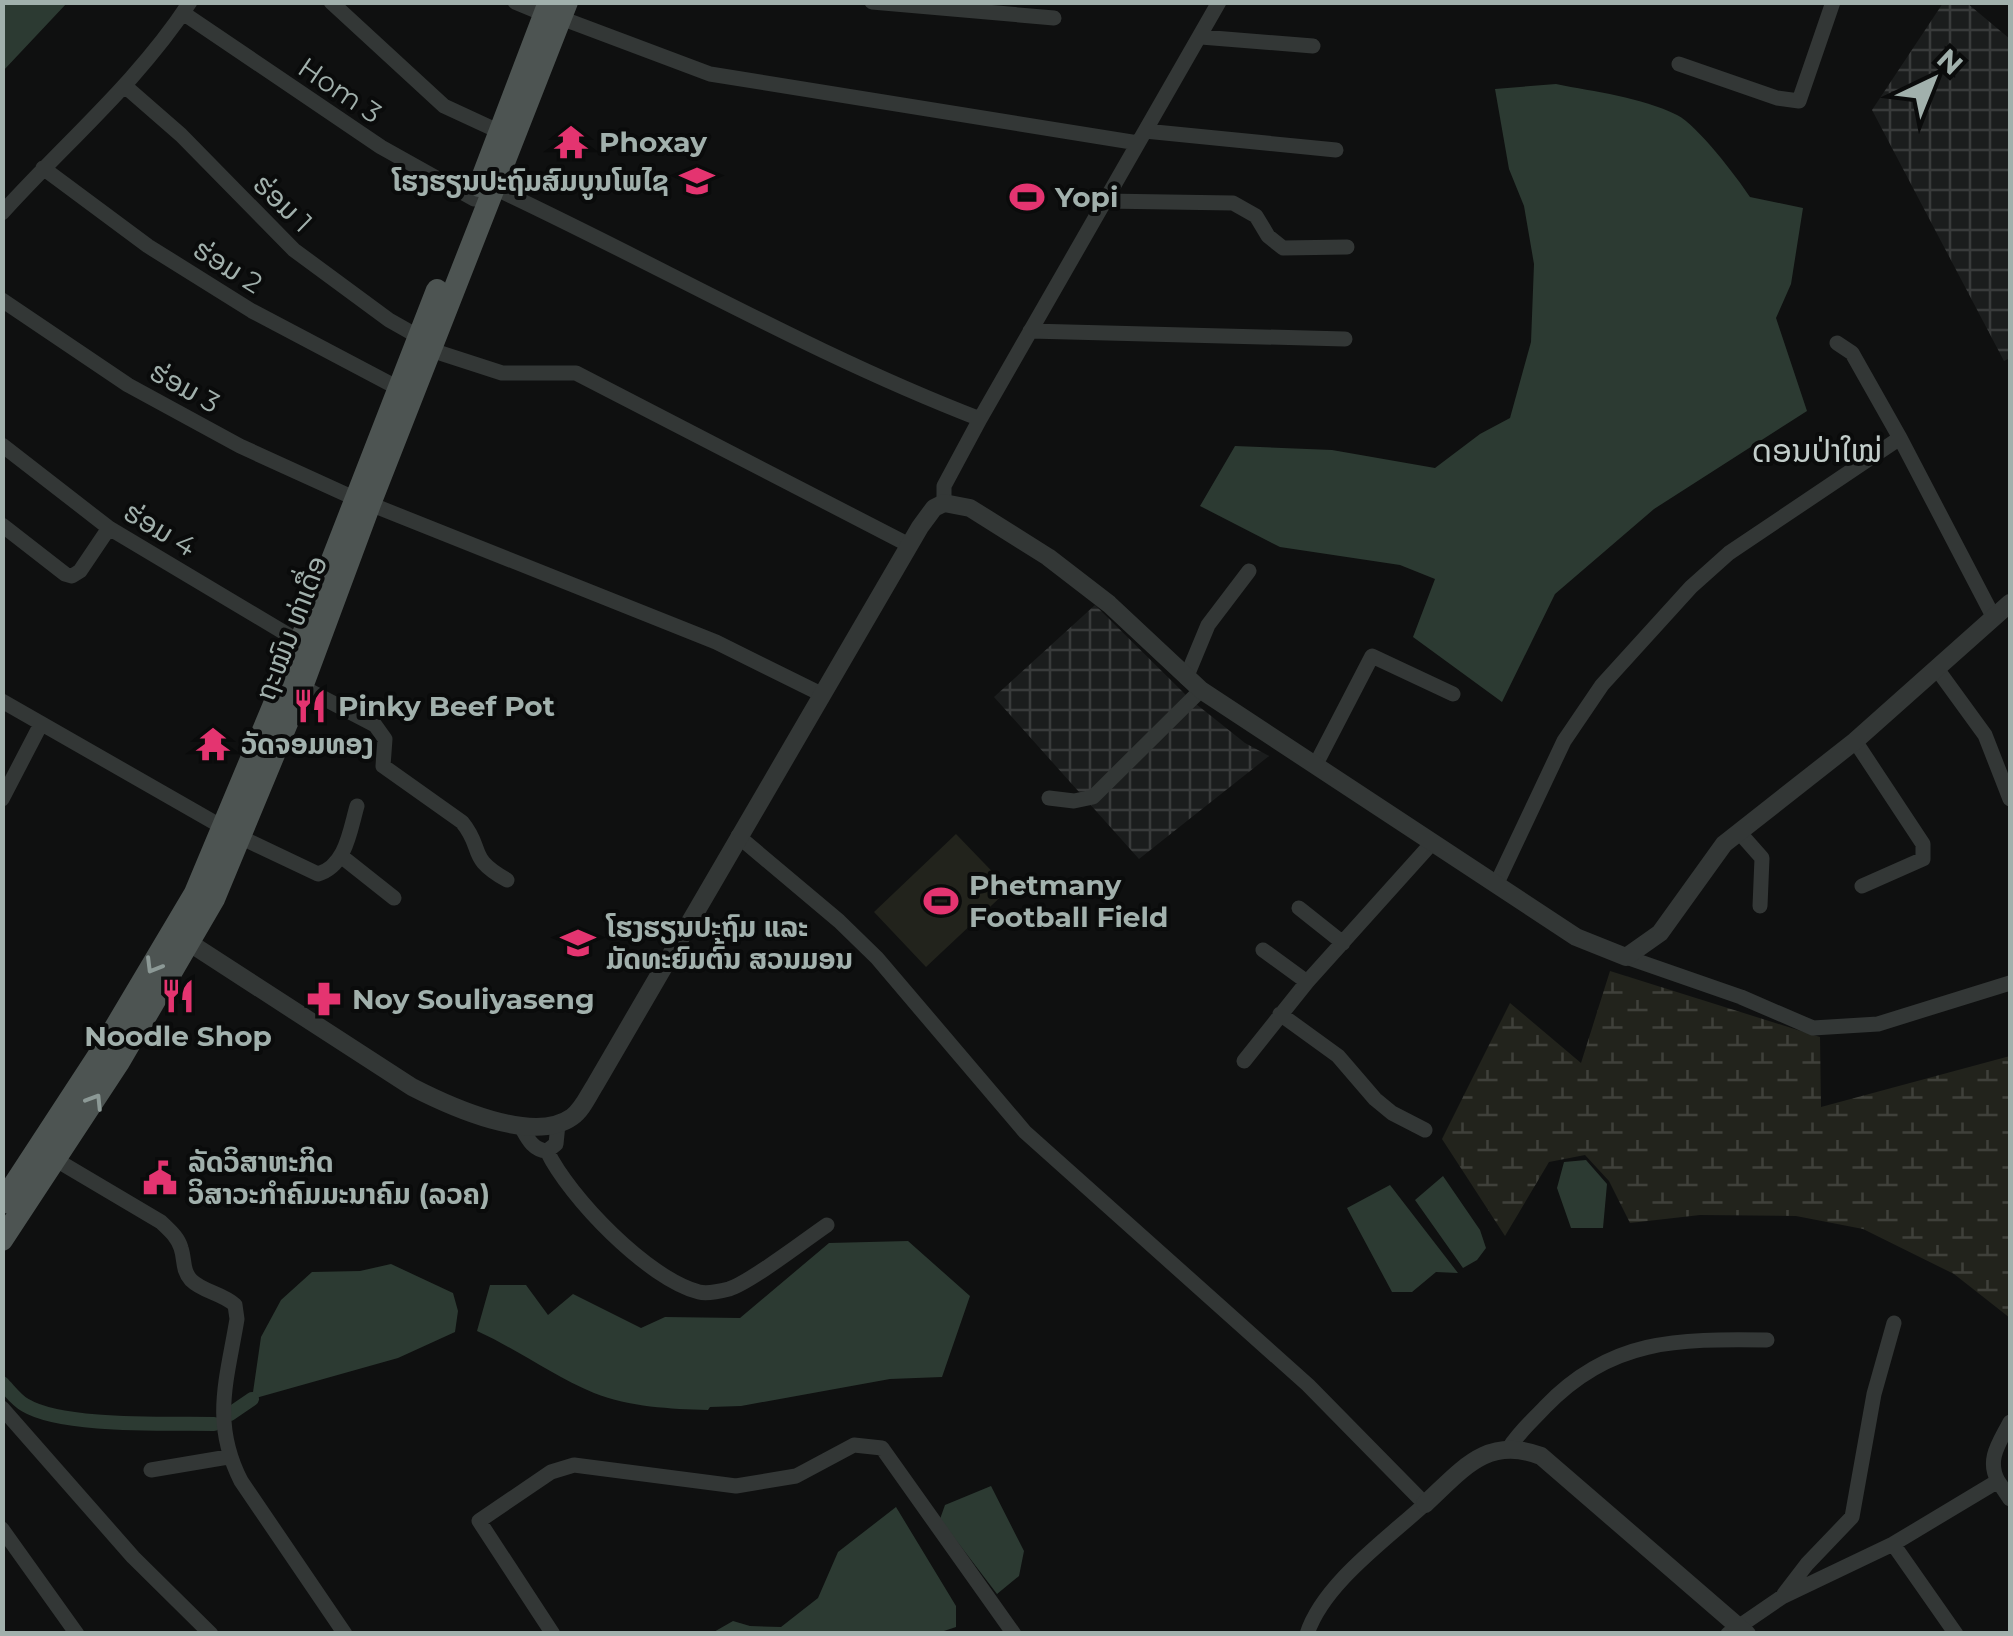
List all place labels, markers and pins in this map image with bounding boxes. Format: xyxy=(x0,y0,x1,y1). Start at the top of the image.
temple icon: Phoxay xyxy=(552,123,590,161)
place label: Phoxay xyxy=(599,125,707,159)
school or university icon: ໂຮງຮຽນປະຖົມສົມບູນໂພໄຊ xyxy=(678,162,716,200)
place label: ໂຮງຮຽນປະຖົມສົມບູນໂພໄຊ xyxy=(391,164,669,200)
sports icon: Yopi xyxy=(1008,178,1046,216)
place label: Yopi xyxy=(1054,180,1118,214)
restaurant icon: Pinky Beef Pot xyxy=(291,687,329,725)
place label: Pinky Beef Pot xyxy=(338,689,555,723)
temple icon: ວັດຈອມທອງ xyxy=(194,725,232,763)
place label: ວັດຈອມທອງ xyxy=(241,727,374,761)
place label: Phetmany Football Field xyxy=(969,868,1168,934)
sports icon: Phetmany Football Field xyxy=(922,882,960,920)
place label: ໂຮງຮຽນປະຖົມ ແລະ ມັດທະຍົມຕົ້ນ ສວນມອນ xyxy=(605,910,853,976)
school or university icon: ໂຮງຮຽນປະຖົມ ແລະ ມັດທະຍົມຕົ້ນ ສວນມອນ xyxy=(559,924,597,962)
restaurant icon: Noodle Shop xyxy=(159,977,197,1015)
pharmacy icon: Noy Souliyaseng xyxy=(305,980,343,1018)
place label: Noy Souliyaseng xyxy=(352,982,595,1016)
place label: Noodle Shop xyxy=(84,1019,272,1053)
place label: ລັດວິສາຫະກິດ ວິສາວະກຳຄົມມະນາຄົມ (ລວຄ) xyxy=(188,1145,490,1211)
public building icon: ລັດວິສາຫະກິດ ວິສາວະກຳຄົມມະນາຄົມ (ລວຄ) xyxy=(141,1159,179,1197)

